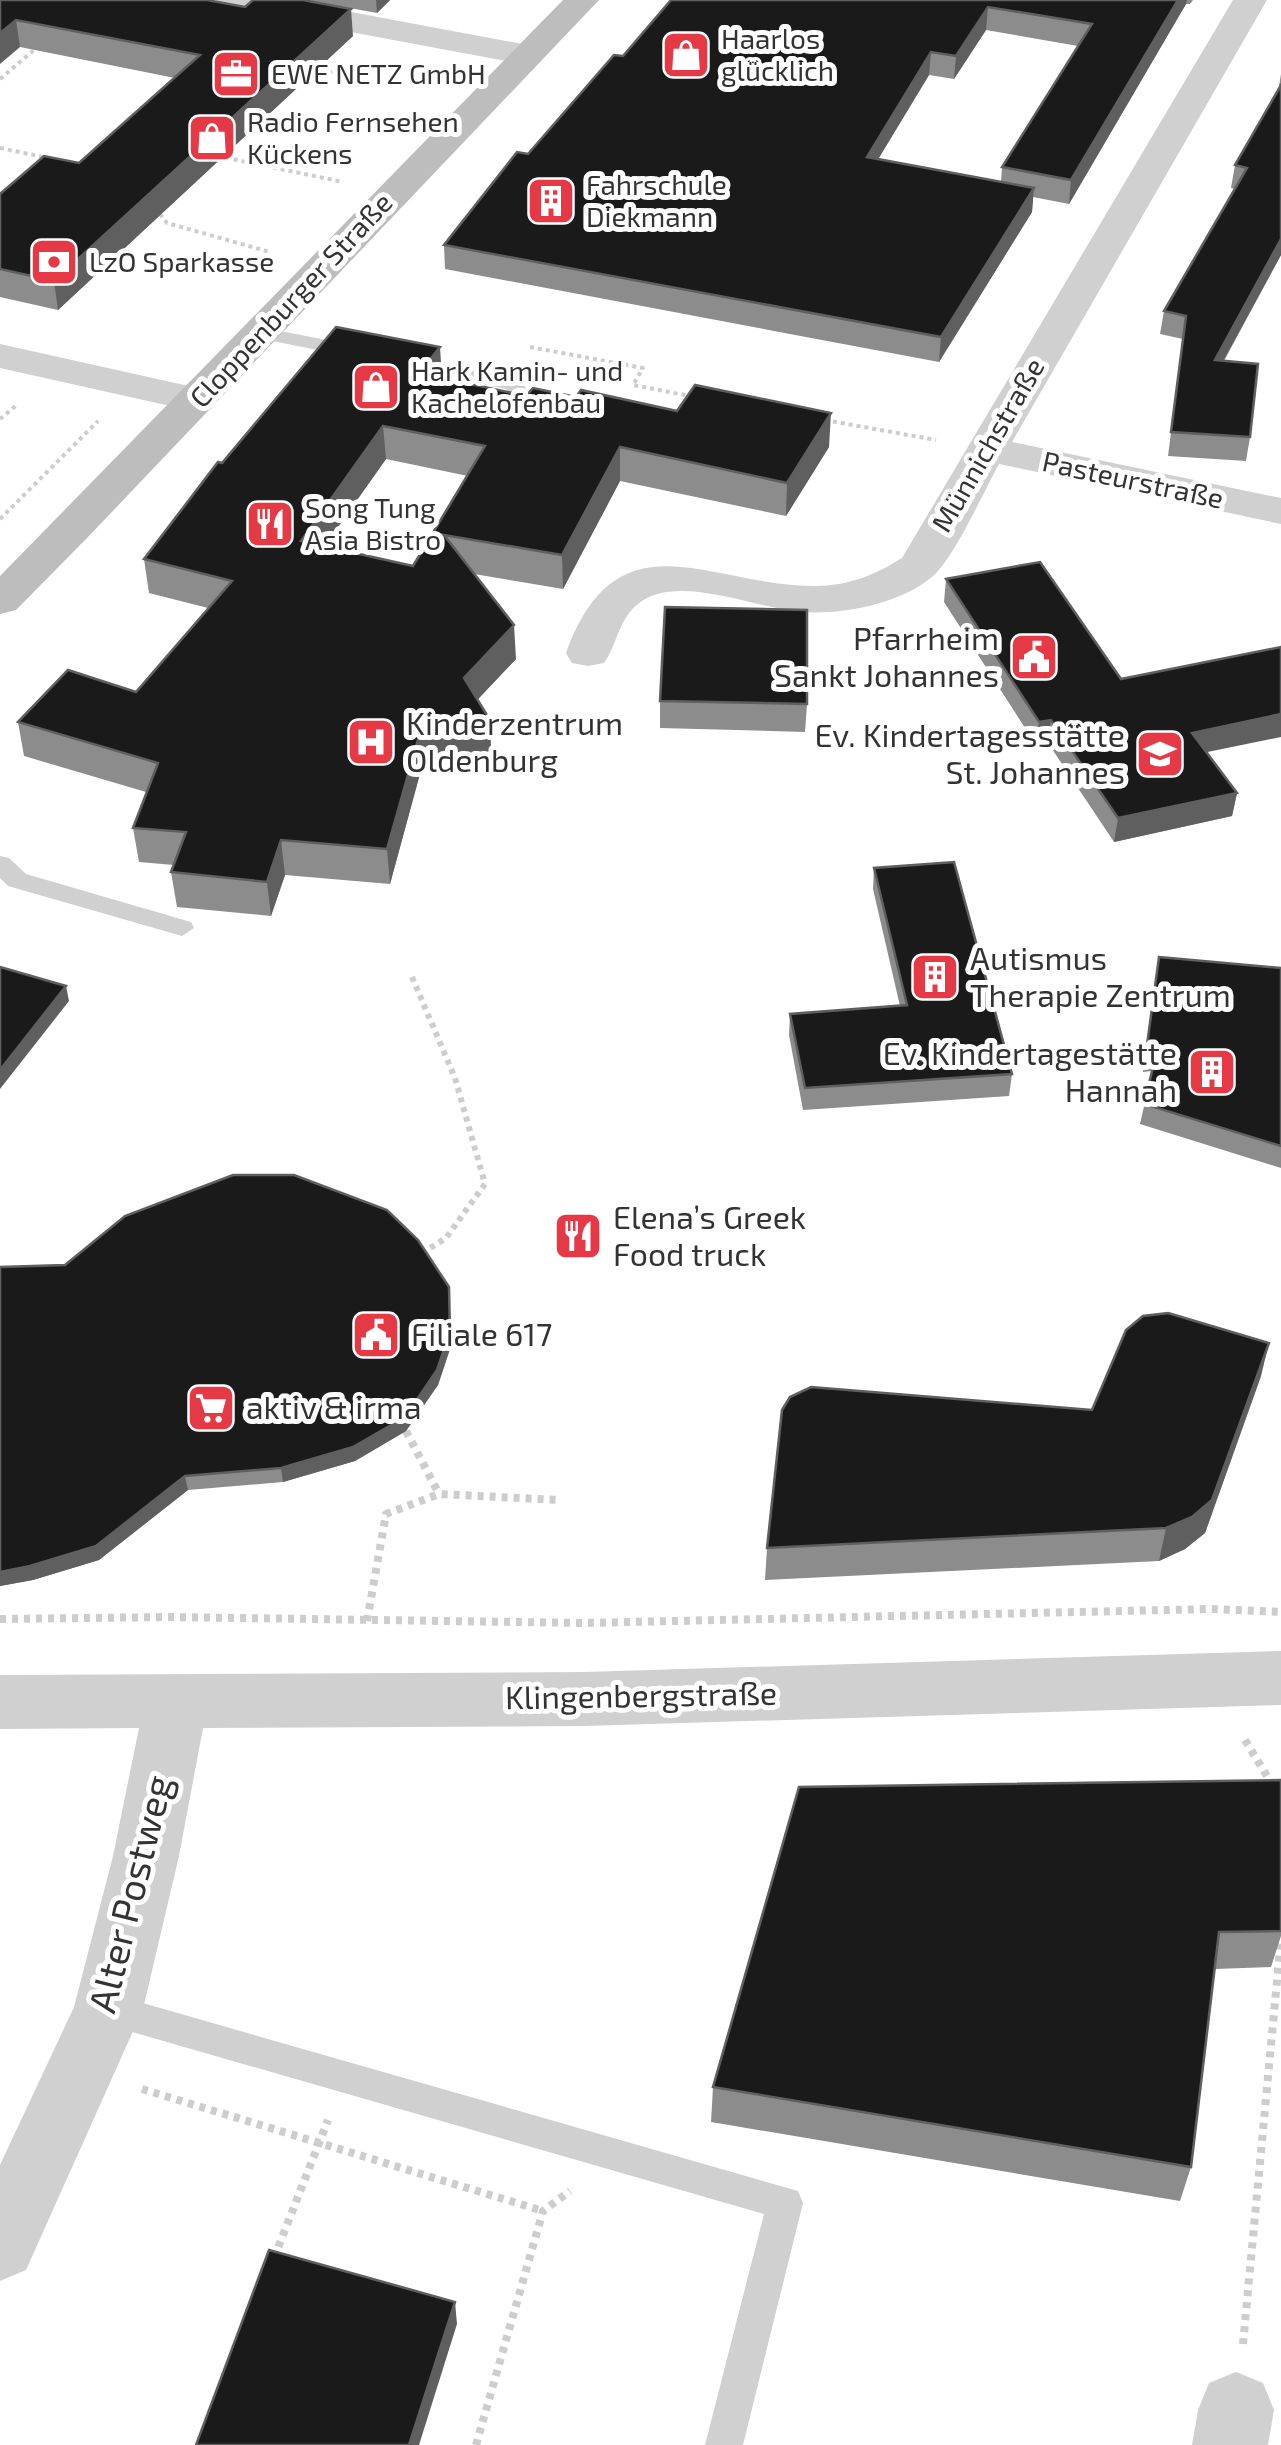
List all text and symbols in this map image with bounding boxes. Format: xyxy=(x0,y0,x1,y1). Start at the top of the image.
place label: Haarlos glücklich xyxy=(721,21,834,87)
shop icon: Haarlos glücklich xyxy=(660,29,712,81)
office icon: EWE NETZ GmbH xyxy=(210,48,262,100)
place label: EWE NETZ GmbH xyxy=(271,56,486,90)
place label: Radio Fernsehen Kückens xyxy=(247,104,459,170)
shop icon: Radio Fernsehen Kückens xyxy=(186,112,238,164)
place label: Fahrschule Diekmann xyxy=(586,167,727,233)
building icon: Fahrschule Diekmann xyxy=(525,175,577,227)
street label: Cloppenburger Straße xyxy=(182,185,399,414)
bank icon: LzO Sparkasse xyxy=(28,236,80,288)
place label: LzO Sparkasse xyxy=(89,244,274,278)
street label: Münnichstraße xyxy=(924,351,1051,538)
place label: Hark Kamin- und Kachelofenbau xyxy=(411,353,623,419)
shop icon: Hark Kamin- und Kachelofenbau xyxy=(350,361,402,413)
street label: Pasteurstraße xyxy=(1040,443,1227,515)
place label: Song Tung Asia Bistro xyxy=(305,490,441,556)
restaurant icon: Song Tung Asia Bistro xyxy=(244,498,296,550)
place label: Pfarrheim Sankt Johannes xyxy=(774,618,999,693)
public building icon: Pfarrheim Sankt Johannes xyxy=(1008,631,1060,683)
place label: Kinderzentrum Oldenburg xyxy=(406,703,623,778)
place label: Ev. Kindertagesstätte St. Johannes xyxy=(814,715,1125,790)
hospital icon: Kinderzentrum Oldenburg xyxy=(345,716,397,768)
school or university icon: Ev. Kindertagesstätte St. Johannes xyxy=(1134,728,1186,780)
place label: Autismus Therapie Zentrum xyxy=(970,938,1231,1013)
building icon: Autismus Therapie Zentrum xyxy=(909,951,961,1003)
place label: Ev. Kindertagestätte Hannah xyxy=(883,1033,1177,1108)
building icon: Ev. Kindertagestätte Hannah xyxy=(1186,1046,1238,1098)
place label: Elena’s Greek Food truck xyxy=(613,1197,806,1272)
restaurant icon: Elena’s Greek Food truck xyxy=(552,1210,604,1262)
public building icon: Filiale 617 xyxy=(350,1309,402,1361)
place label: Filiale 617 xyxy=(411,1314,552,1352)
supermarket icon: aktiv & irma xyxy=(185,1382,237,1434)
place label: aktiv & irma xyxy=(246,1387,422,1425)
street label: Klingenbergstraße xyxy=(505,1673,777,1715)
street label: Alter Postweg xyxy=(77,1770,181,2017)

